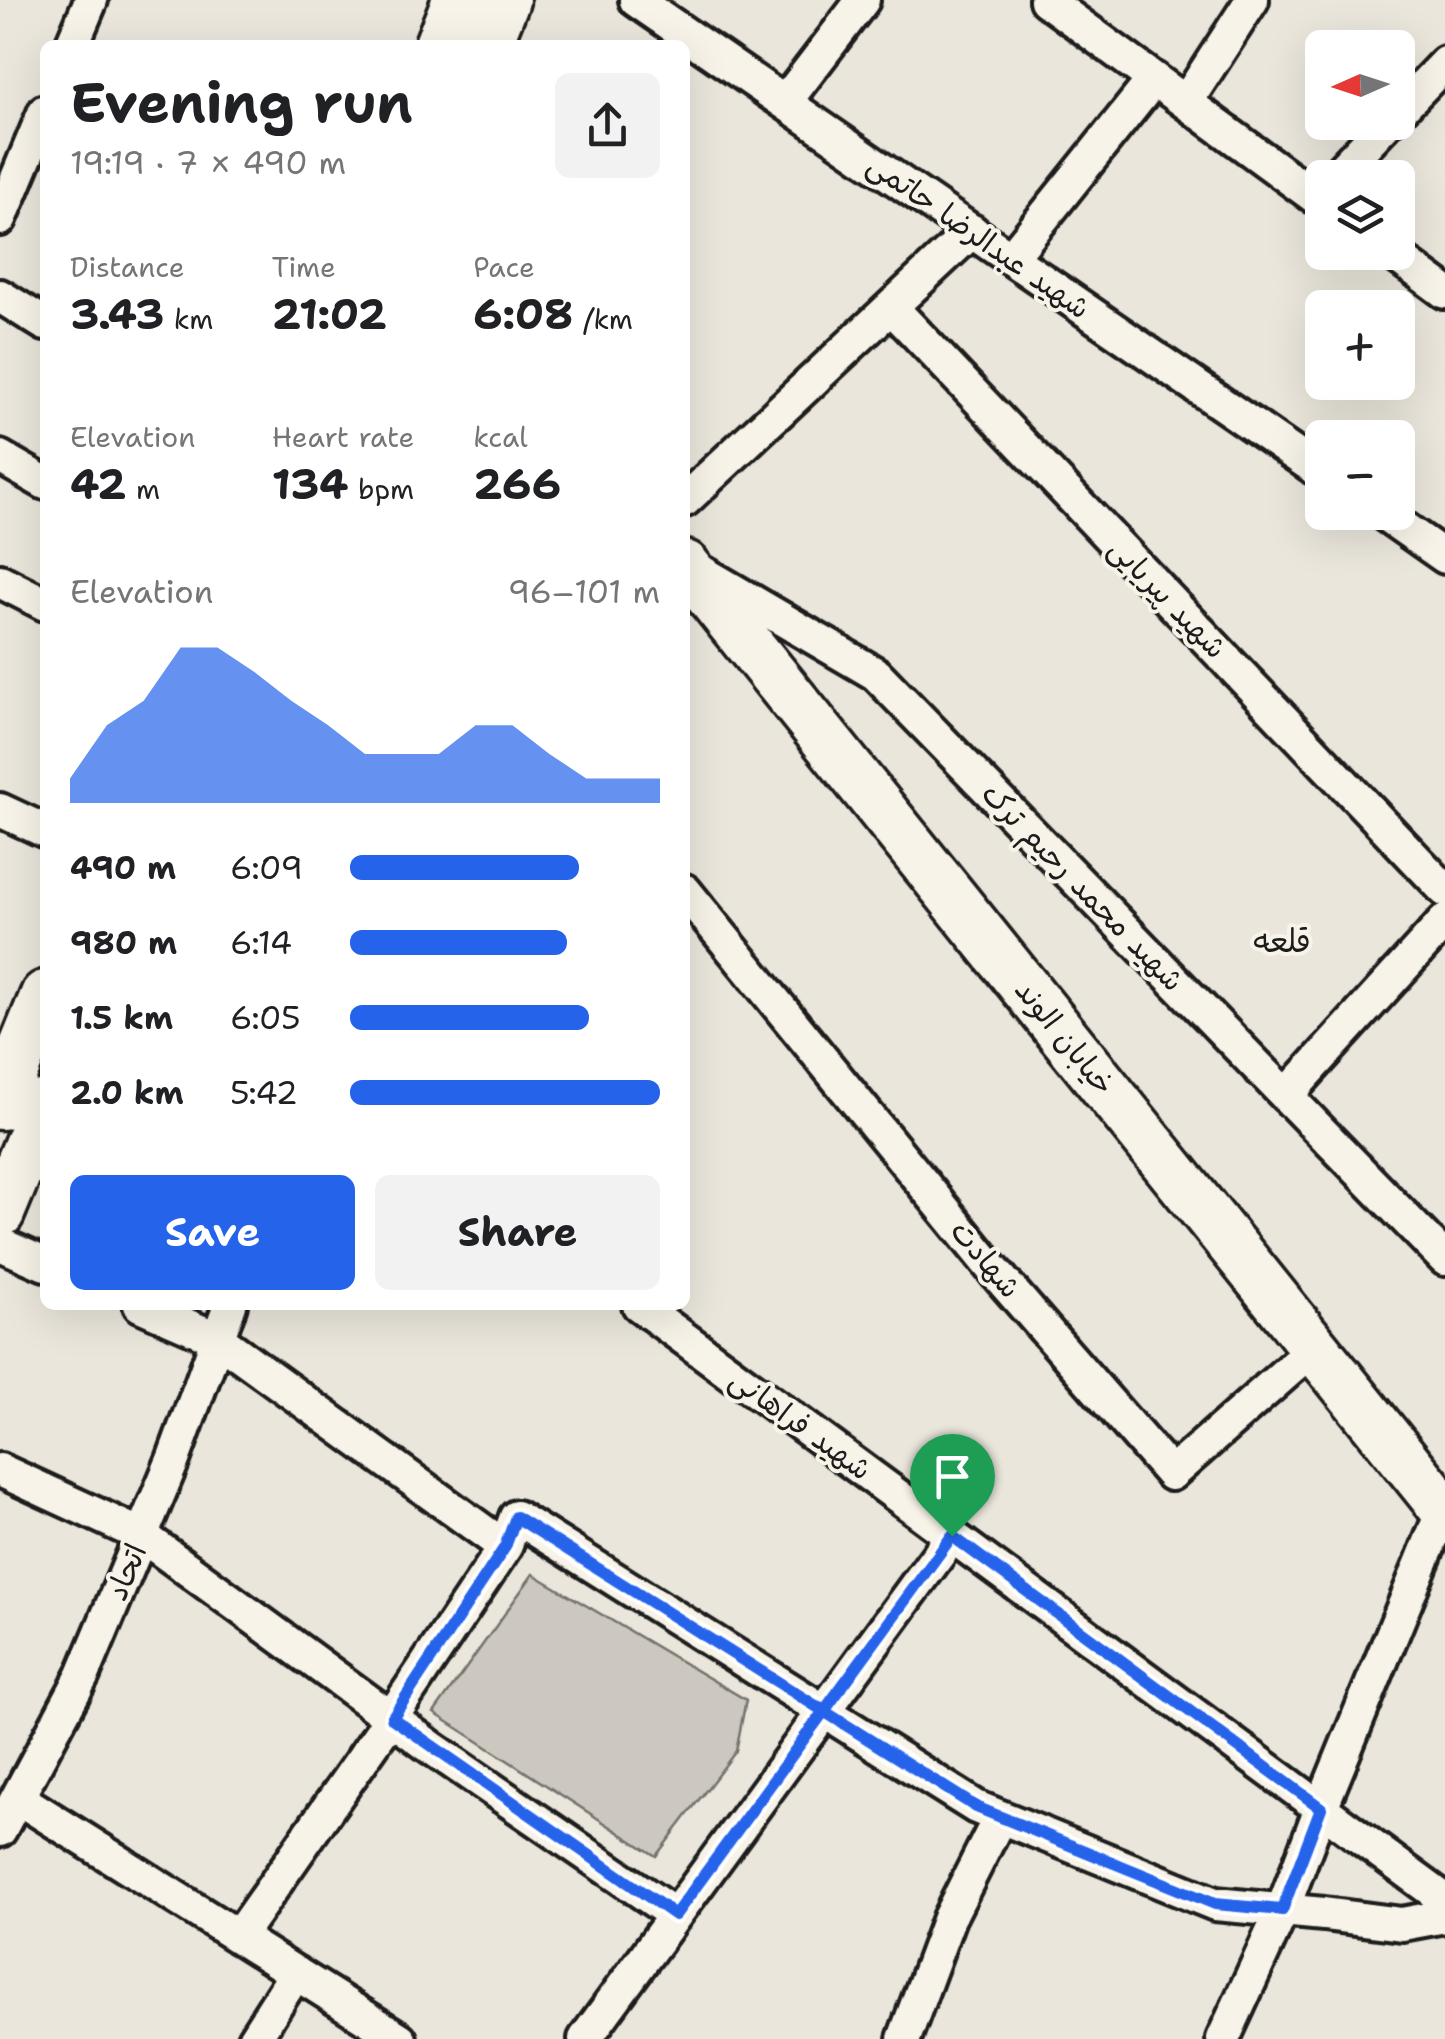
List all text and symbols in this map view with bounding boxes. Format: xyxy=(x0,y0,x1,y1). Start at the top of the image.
north arrow xyxy=(1305,30,1415,140)
map controls xyxy=(1305,30,1415,530)
text: Evening run xyxy=(70,66,413,140)
button: share xyxy=(555,73,660,178)
text: 19:19 · 7 × 490 m xyxy=(70,141,346,184)
street label: شهید عبدالرضا حاتمی xyxy=(860,144,1098,328)
button: layers xyxy=(1305,160,1415,270)
text: Distance xyxy=(70,248,185,286)
text: Time xyxy=(272,248,336,286)
text: Pace xyxy=(473,248,535,286)
text: 3.43 xyxy=(70,286,164,342)
text: 21:02 xyxy=(272,286,387,342)
text: 6:08 xyxy=(473,286,573,342)
button: + xyxy=(1305,290,1415,400)
text: km xyxy=(164,300,213,338)
text: /km xyxy=(573,300,633,338)
text: Elevation xyxy=(70,418,195,456)
text: Heart rate xyxy=(272,418,414,456)
text: kcal xyxy=(473,418,528,456)
button: − xyxy=(1305,420,1415,530)
text: 42 xyxy=(70,456,127,512)
text: 134 xyxy=(272,456,348,512)
text: 266 xyxy=(473,456,561,512)
text: m xyxy=(127,470,160,508)
text: bpm xyxy=(348,470,414,508)
street label: شهید پیریایی xyxy=(1100,529,1236,667)
text: Elevation xyxy=(70,570,213,613)
text: 96–101 m xyxy=(508,570,660,613)
street label: شهید محمد رحیم ترک xyxy=(970,774,1193,1002)
text: 490 m xyxy=(70,846,176,889)
text: 6:09 xyxy=(230,846,303,889)
district label: قلعه xyxy=(1253,919,1311,962)
text: 980 m xyxy=(70,921,177,964)
text: 6:14 xyxy=(230,921,292,964)
street label: خیابان الوند xyxy=(1006,971,1124,1103)
text: 1.5 km xyxy=(70,996,173,1039)
text: 6:05 xyxy=(230,996,301,1039)
text: 2.0 km xyxy=(70,1071,184,1114)
text: 5:42 xyxy=(230,1071,298,1114)
button: Save xyxy=(70,1175,355,1290)
button: Share xyxy=(375,1175,660,1290)
street label: شهادت xyxy=(941,1211,1031,1307)
street label: شهید فراهانی xyxy=(722,1359,880,1489)
pin xyxy=(910,1434,995,1537)
icon: arrive xyxy=(925,1449,980,1504)
street label: اتحاد xyxy=(96,1537,156,1607)

